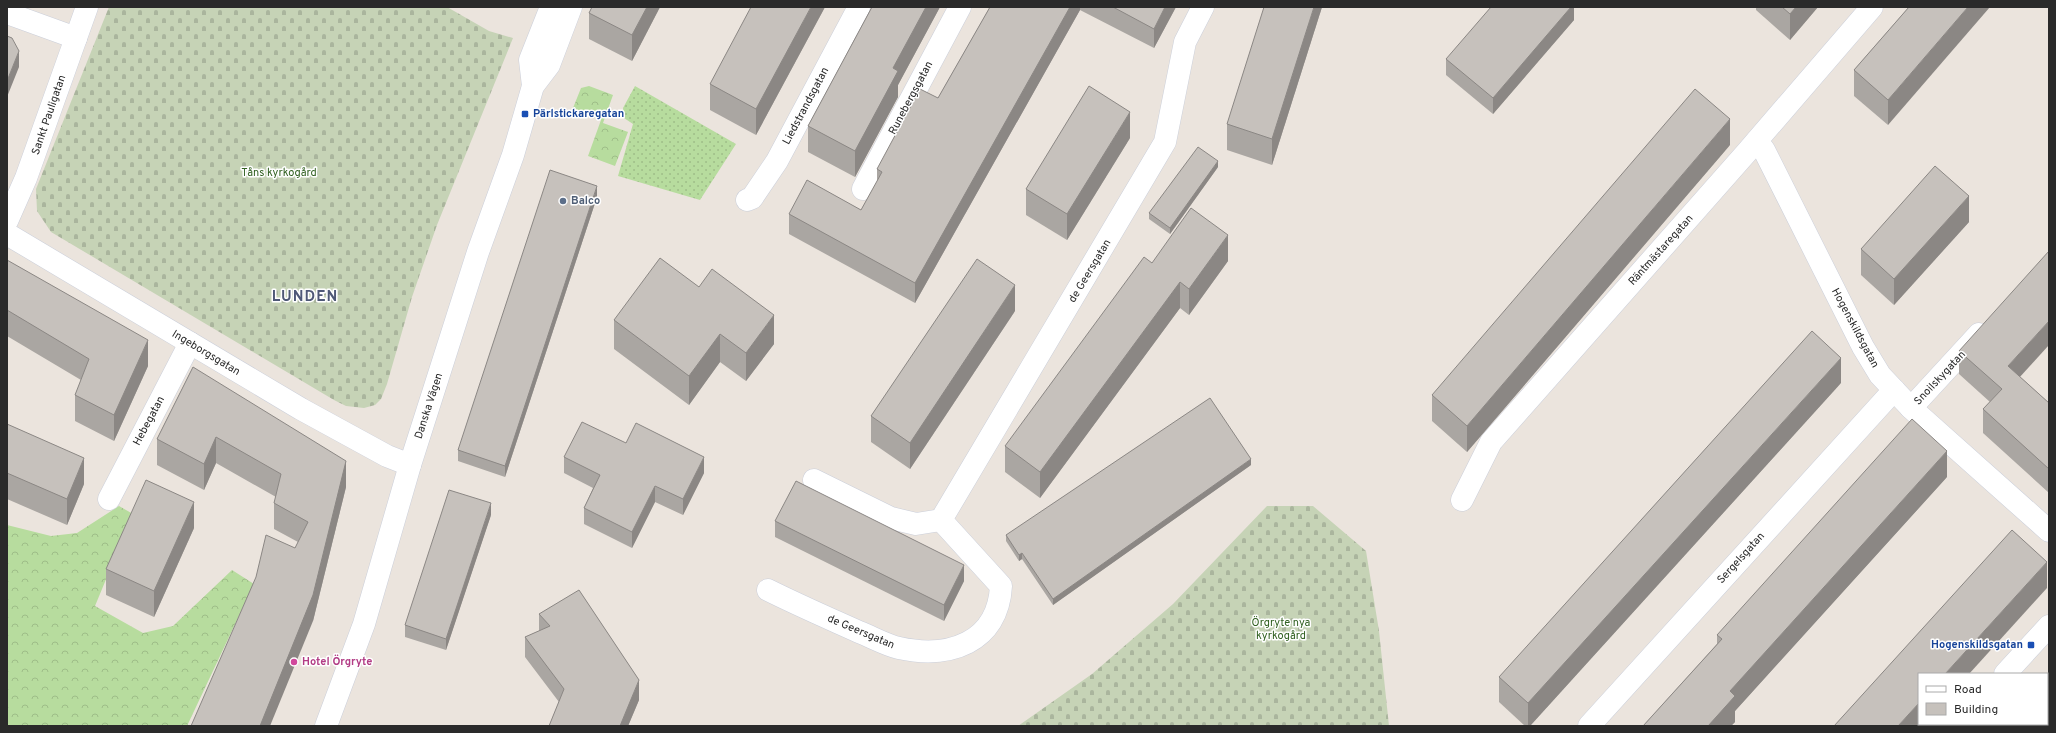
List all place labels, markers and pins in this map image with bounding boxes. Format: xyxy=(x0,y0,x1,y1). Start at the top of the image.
place label: Pärlstickaregatan xyxy=(533,107,624,121)
marker: Pärlstickaregatan xyxy=(520,109,530,119)
place label: Balco xyxy=(571,194,600,208)
marker: Balco xyxy=(558,196,568,206)
place label: Hogenskildsgatan xyxy=(1931,638,2023,652)
marker: Hogenskildsgatan xyxy=(2026,640,2036,650)
place label: Hotel Örgryte xyxy=(302,654,372,669)
marker: Hotel Örgryte xyxy=(289,657,299,667)

